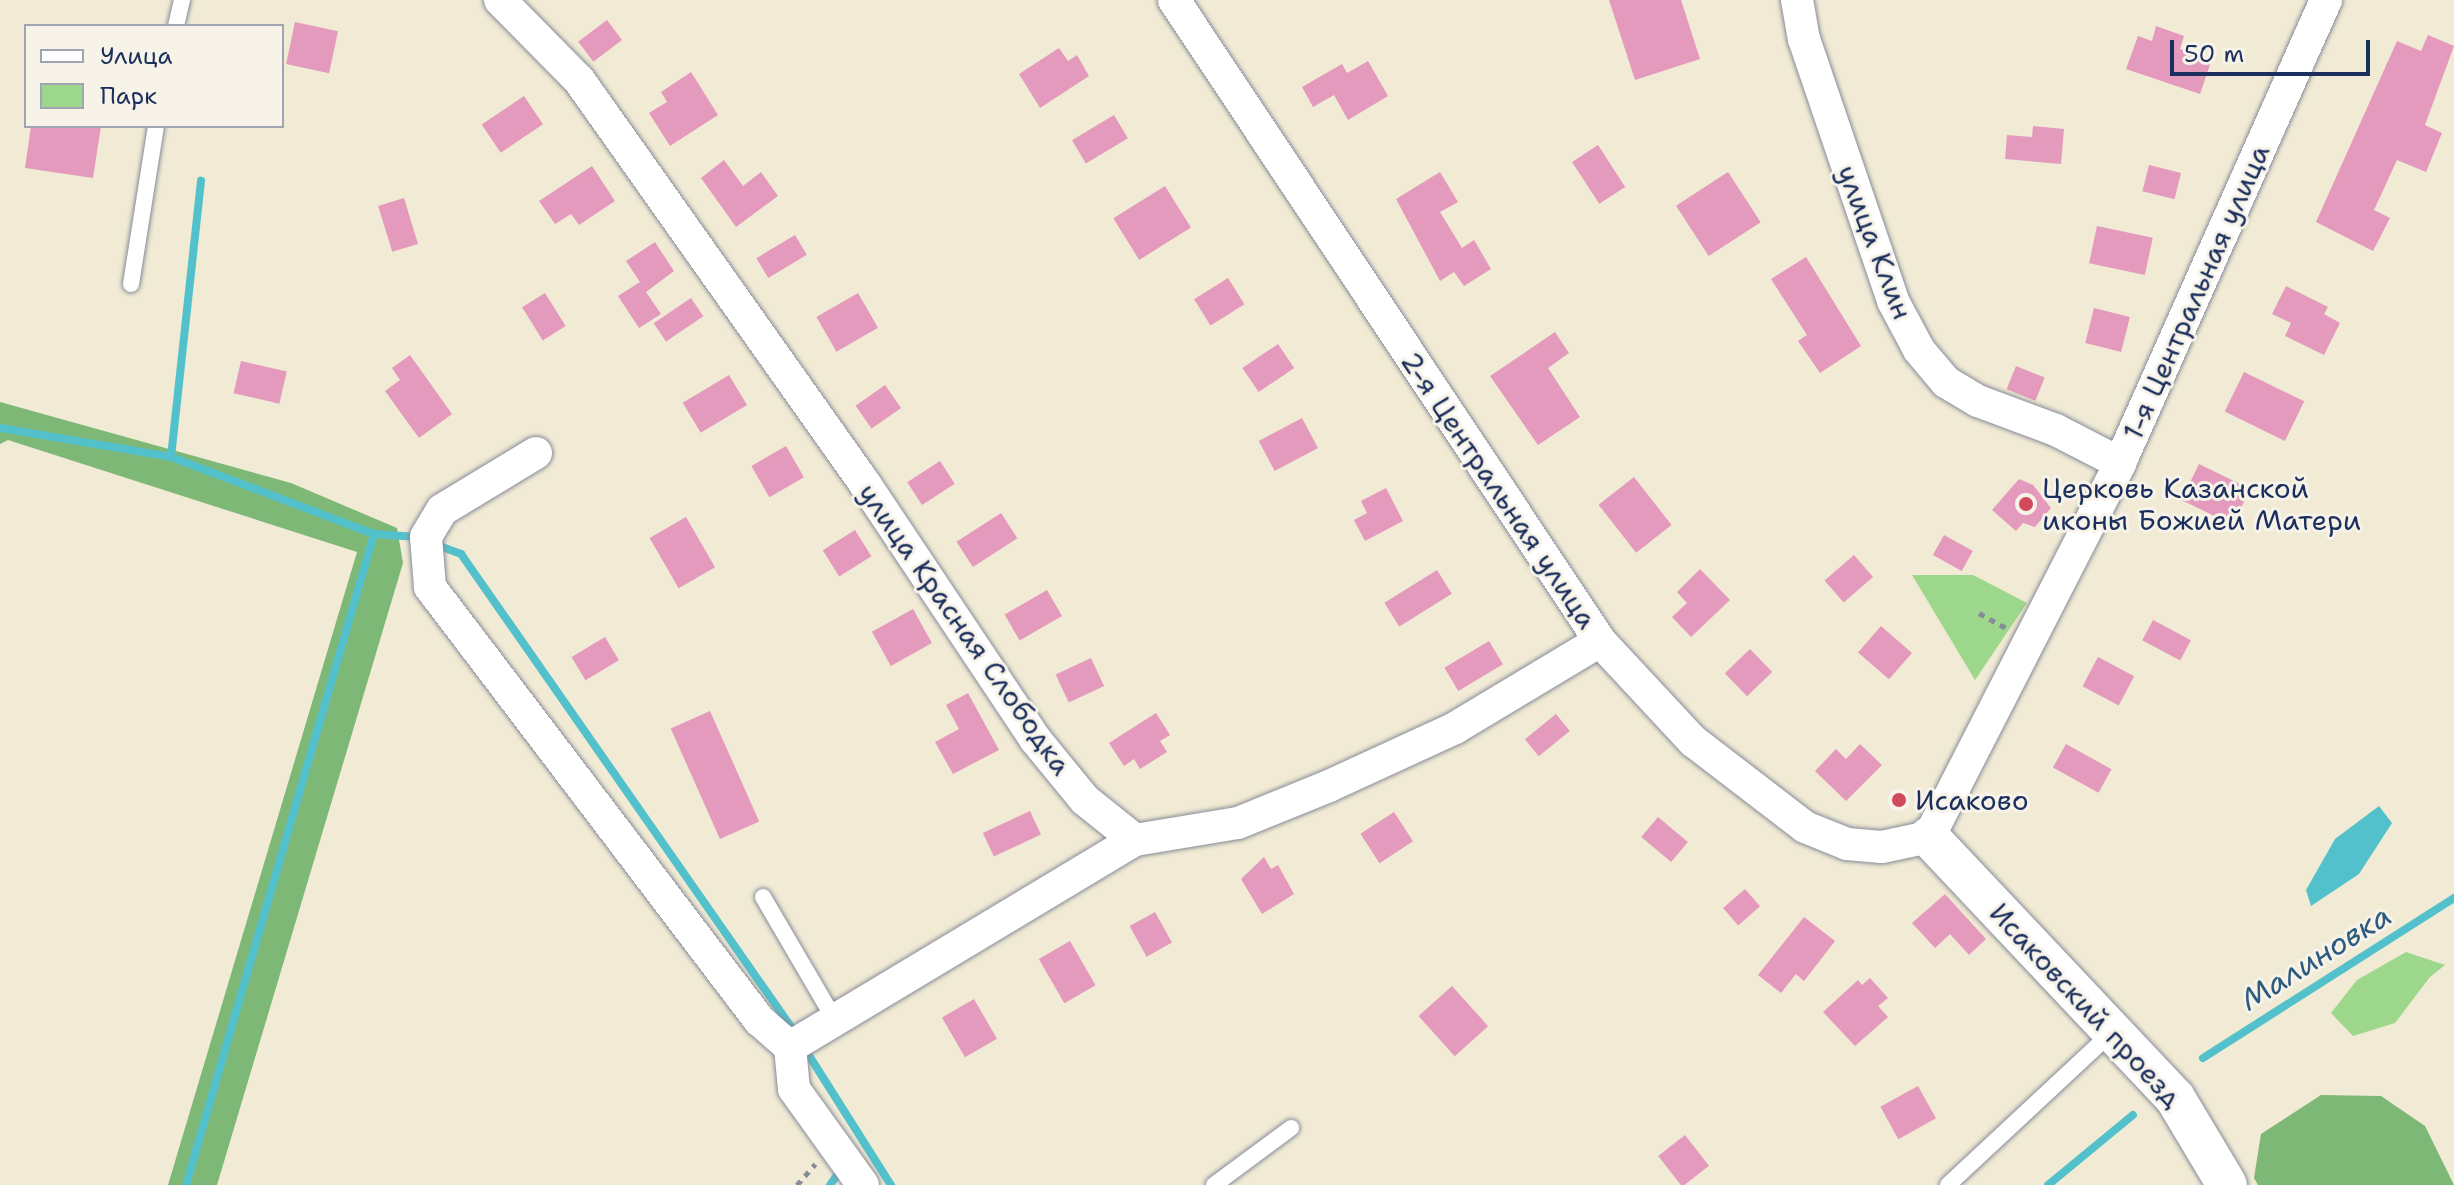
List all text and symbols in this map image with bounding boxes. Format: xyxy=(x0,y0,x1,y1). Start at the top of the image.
legend xyxy=(24,24,284,128)
scale bar xyxy=(2174,24,2374,74)
text: 50 m xyxy=(2184,38,2244,70)
text: Улица xyxy=(100,40,173,72)
text: Парк xyxy=(100,80,157,112)
street label: 1-я Центральная улица xyxy=(2116,139,2276,445)
street label: улица Клин xyxy=(1830,160,1920,324)
street label: 2-я Центральная улица xyxy=(1394,345,1604,635)
place label: Церковь Казанской иконы Божией Матери xyxy=(2042,471,2361,537)
street label: улица Красная Слободка xyxy=(851,477,1079,781)
marker: Церковь Казанской иконы Божией Матери xyxy=(2017,495,2035,513)
place label: Исаково xyxy=(1915,783,2029,817)
marker: Исаково xyxy=(1890,791,1908,809)
street label: Исаковский проезд xyxy=(1983,896,2189,1114)
water label: Малиновка xyxy=(2234,898,2398,1018)

